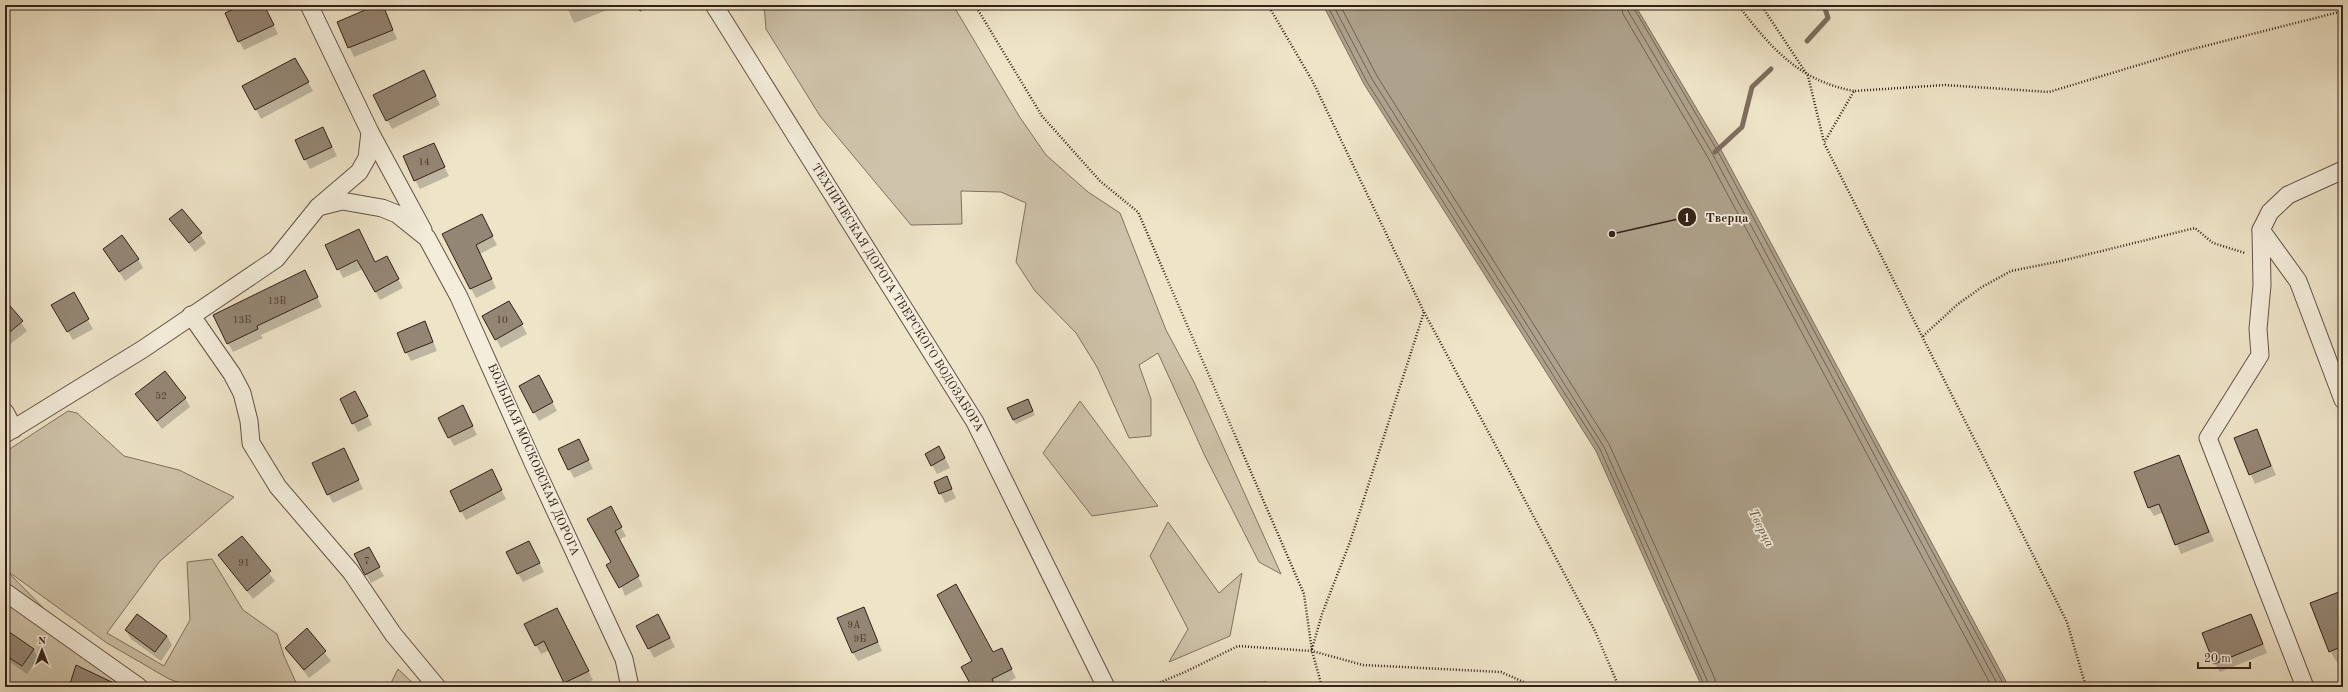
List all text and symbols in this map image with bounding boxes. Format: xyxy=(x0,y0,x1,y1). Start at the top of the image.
house number: 14 xyxy=(418,157,430,167)
street label: ТЕХНИЧЕСКАЯ ДОРОГА ТВЕРСКОГО ВОДОЗАБОРА xyxy=(809,162,985,434)
callout: Тверца xyxy=(1677,205,1756,230)
text: Тверца xyxy=(1705,212,1749,225)
text: 1 xyxy=(1684,213,1690,225)
house number: 13В xyxy=(268,296,286,306)
house number: 13Б xyxy=(233,315,251,325)
house number: 10 xyxy=(496,315,508,325)
street label: БОЛЬШАЯ МОСКОВСКАЯ ДОРОГА xyxy=(485,362,581,558)
house number: 52 xyxy=(155,391,167,401)
water label: Тверца xyxy=(1746,507,1776,549)
house number: 7 xyxy=(364,556,370,566)
house number: 91 xyxy=(238,558,250,568)
house number: 9А xyxy=(847,620,861,630)
north arrow xyxy=(22,630,62,670)
house number: 9Б xyxy=(854,634,866,644)
text: N xyxy=(38,636,47,647)
scale bar xyxy=(2198,644,2250,670)
text: 20 m xyxy=(2204,653,2231,665)

